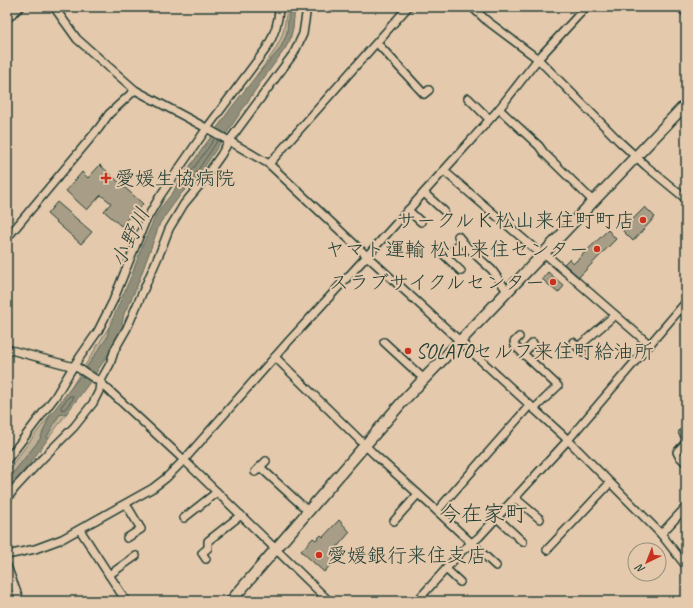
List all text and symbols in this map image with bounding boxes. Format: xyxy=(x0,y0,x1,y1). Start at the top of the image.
place label: 愛媛生協病院 xyxy=(115,166,235,191)
marker: 愛媛生協病院 xyxy=(100,172,112,184)
water label: 小野川 xyxy=(105,203,155,271)
place label: サークルＫ松山来住町町店 xyxy=(396,208,635,233)
marker: サークルＫ松山来住町町店 xyxy=(638,215,648,225)
place label: ヤマト運輸 松山来住センター xyxy=(325,237,589,262)
marker: ヤマト運輸 松山来住センター xyxy=(592,244,602,254)
place label: スラブサイクルセンター xyxy=(329,270,545,295)
marker: スラブサイクルセンター xyxy=(548,277,558,287)
place label: SOLATOセルフ来住町給油所 xyxy=(416,339,654,364)
marker: SOLATOセルフ来住町給油所 xyxy=(403,346,413,356)
district label: 今在家町 xyxy=(439,500,527,528)
north arrow xyxy=(627,542,667,582)
place label: 愛媛銀行来住支店 xyxy=(327,543,487,568)
marker: 愛媛銀行来住支店 xyxy=(314,550,324,560)
text: N xyxy=(631,560,647,577)

